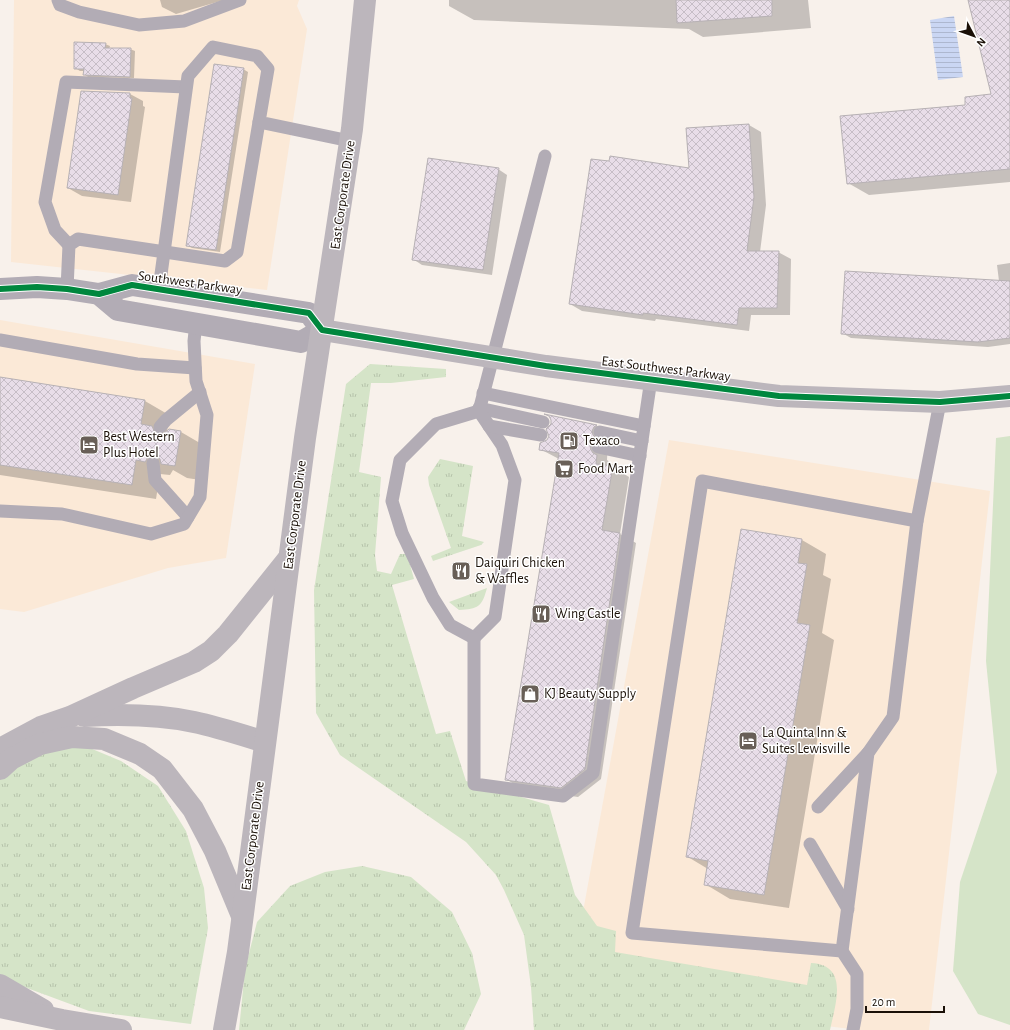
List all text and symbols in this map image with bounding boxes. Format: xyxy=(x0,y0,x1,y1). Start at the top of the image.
north arrow xyxy=(954,16,994,56)
text: N xyxy=(975,36,988,49)
street label: East Corporate Drive xyxy=(328,140,358,250)
street label: Southwest Parkway xyxy=(137,269,243,297)
street label: East Southwest Parkway xyxy=(601,354,731,384)
place label: Best Western Plus Hotel xyxy=(103,430,175,460)
fuel station icon: Texaco xyxy=(558,430,580,452)
hotel icon: Best Western Plus Hotel xyxy=(78,434,100,456)
place label: Texaco xyxy=(583,434,620,448)
supermarket icon: Food Mart xyxy=(553,458,575,480)
street label: East Corporate Drive xyxy=(281,460,309,570)
place label: Food Mart xyxy=(578,462,634,476)
place label: Daiquiri Chicken & Waffles xyxy=(475,556,565,586)
restaurant icon: Daiquiri Chicken & Waffles xyxy=(450,560,472,582)
restaurant icon: Wing Castle xyxy=(530,603,552,625)
place label: Wing Castle xyxy=(555,607,621,621)
shop icon: KJ Beauty Supply xyxy=(519,683,541,705)
place label: KJ Beauty Supply xyxy=(544,687,636,701)
place label: La Quinta Inn & Suites Lewisville xyxy=(762,726,850,756)
hotel icon: La Quinta Inn & Suites Lewisville xyxy=(737,730,759,752)
street label: East Corporate Drive xyxy=(239,781,267,891)
scale bar xyxy=(866,988,944,1014)
text: 20 m xyxy=(872,996,895,1008)

